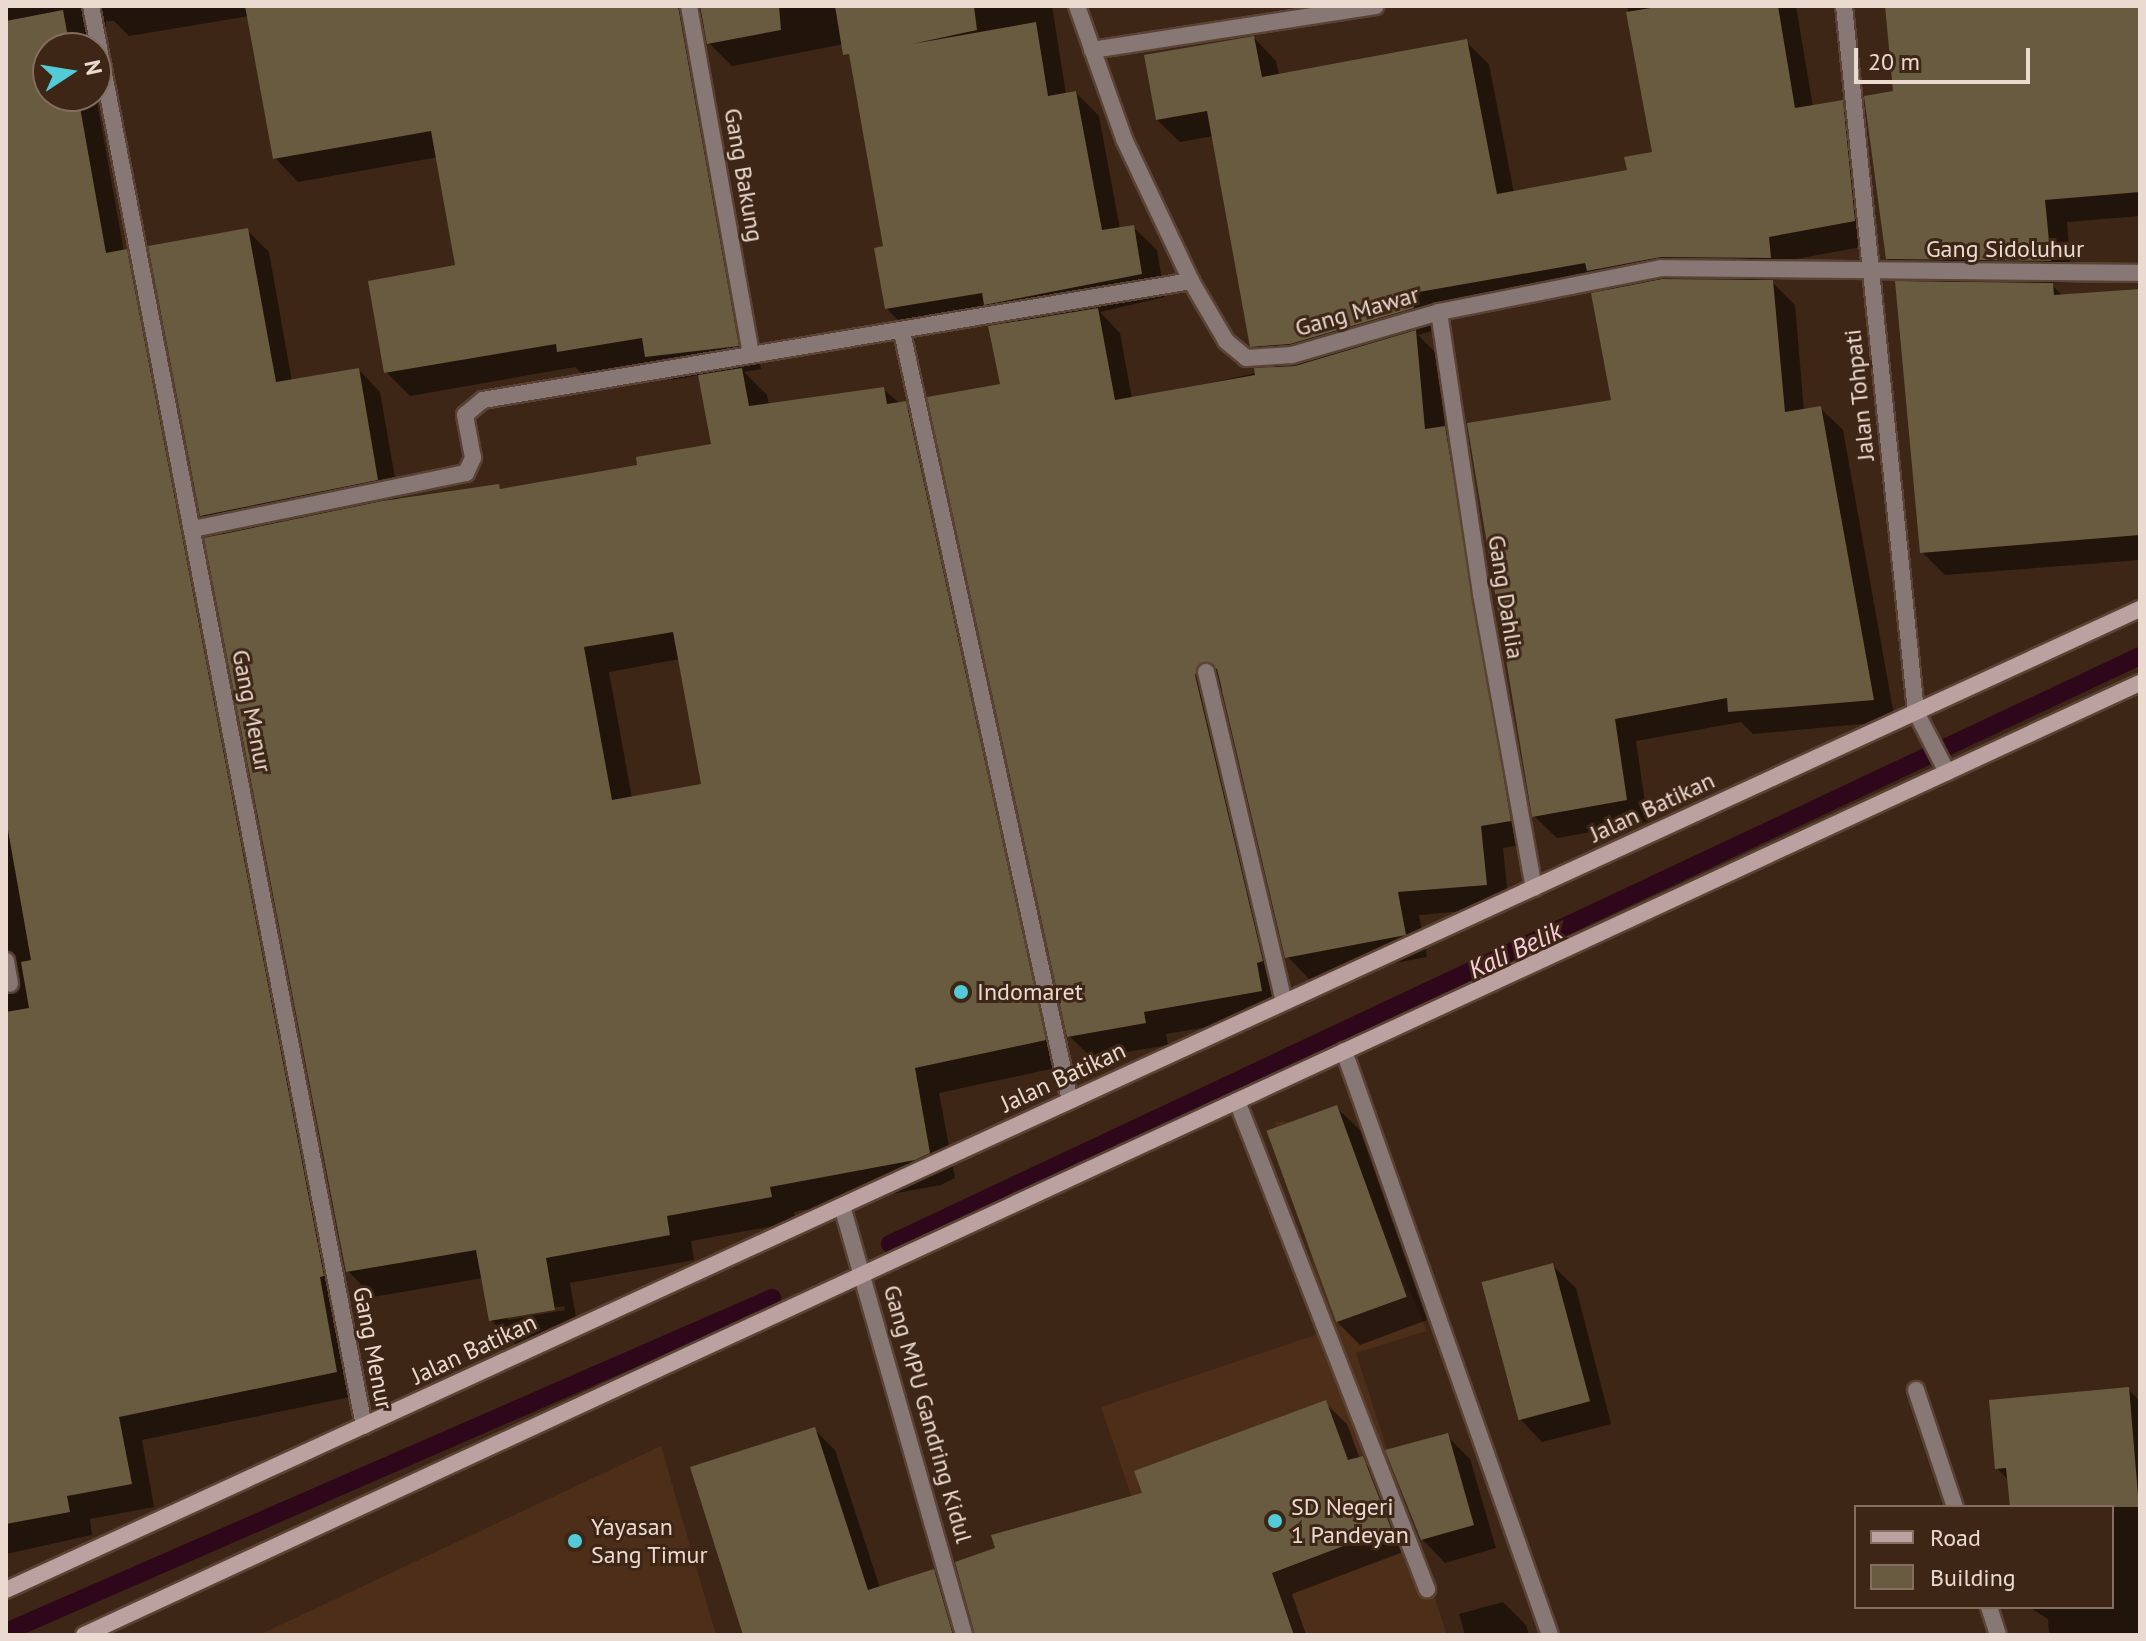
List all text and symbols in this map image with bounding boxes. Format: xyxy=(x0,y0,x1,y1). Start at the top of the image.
north arrow xyxy=(32,32,112,112)
scale bar xyxy=(1858,32,2034,82)
text: 20 m xyxy=(1868,46,1920,77)
text: N xyxy=(78,57,109,77)
street label: Gang Bakung xyxy=(718,106,770,244)
street label: Gang Sidoluhur xyxy=(1926,235,2084,263)
street label: Gang Mawar xyxy=(1292,280,1422,342)
street label: Jalan Tohpati xyxy=(1838,327,1880,463)
street label: Gang Dahlia xyxy=(1482,533,1530,661)
street label: Gang Menur xyxy=(226,647,278,775)
street label: Jalan Batikan xyxy=(1585,766,1719,848)
water label: Kali Belik xyxy=(1463,915,1567,985)
place label: Indomaret xyxy=(977,978,1083,1006)
marker: Indomaret xyxy=(952,983,970,1001)
street label: Jalan Batikan xyxy=(996,1036,1130,1118)
street label: Gang MPU Gandring Kidul xyxy=(877,1282,979,1546)
street label: Gang Menur xyxy=(347,1284,399,1412)
street label: Jalan Batikan xyxy=(407,1308,541,1390)
place label: SD Negeri 1 Pandeyan xyxy=(1291,1493,1409,1549)
legend xyxy=(1854,1505,2114,1609)
marker: SD Negeri 1 Pandeyan xyxy=(1266,1512,1284,1530)
place label: Yayasan Sang Timur xyxy=(591,1513,708,1569)
text: Road xyxy=(1930,1522,1981,1553)
marker: Yayasan Sang Timur xyxy=(566,1532,584,1550)
text: Building xyxy=(1930,1562,2016,1593)

